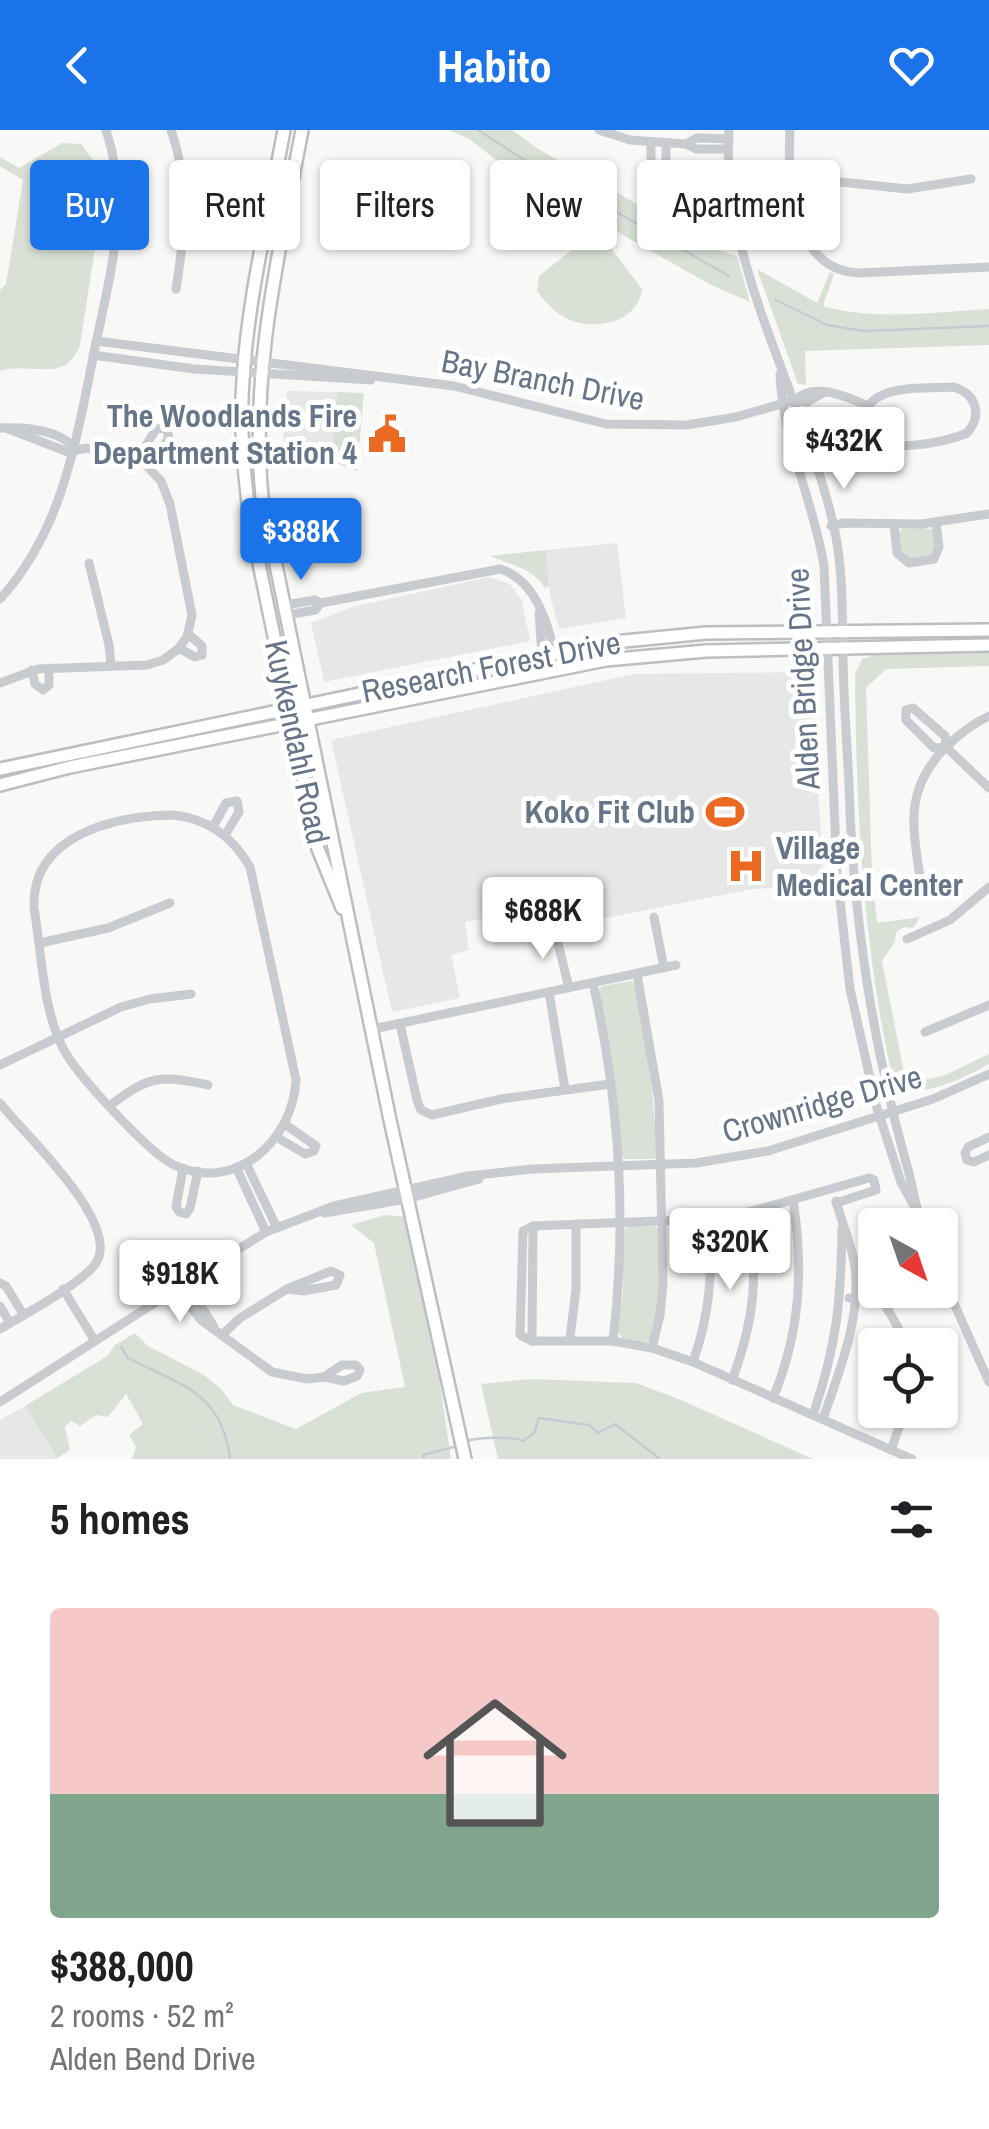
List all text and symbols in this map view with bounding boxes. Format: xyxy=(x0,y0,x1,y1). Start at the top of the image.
text: Habito xyxy=(437,35,552,96)
icon: back xyxy=(50,38,105,93)
icon: heart xyxy=(884,38,939,93)
chip: Buy xyxy=(30,160,149,250)
chip: Rent xyxy=(169,160,300,250)
chip: Filters xyxy=(320,160,470,250)
chip: New xyxy=(490,160,617,250)
chip: Apartment xyxy=(637,160,840,250)
street label: Bay Branch Drive xyxy=(438,339,648,420)
place label: The Woodlands Fire Department Station 4 xyxy=(93,394,357,474)
pin: $432K xyxy=(774,407,914,492)
public building icon: The Woodlands Fire Department Station 4 xyxy=(366,413,408,455)
text: $432K xyxy=(805,418,883,461)
pin: $388K xyxy=(231,498,371,583)
text: $388K xyxy=(262,509,340,552)
street label: Alden Bridge Drive xyxy=(775,567,830,792)
street label: Research Forest Drive xyxy=(358,620,624,713)
street label: Kuykendahl Road xyxy=(255,636,340,848)
place label: Koko Fit Club xyxy=(524,790,695,833)
sports icon: Koko Fit Club xyxy=(704,791,746,833)
place label: Village Medical Center xyxy=(776,826,963,906)
hospital icon: Village Medical Center xyxy=(725,845,767,887)
pin: $688K xyxy=(473,877,613,962)
text: $688K xyxy=(504,888,582,931)
street label: Crownridge Drive xyxy=(717,1055,927,1153)
pin: $320K xyxy=(660,1208,800,1293)
north arrow xyxy=(858,1208,958,1308)
map controls xyxy=(858,1208,958,1428)
text: $320K xyxy=(691,1219,769,1262)
pin: $918K xyxy=(110,1240,250,1325)
text: $918K xyxy=(141,1251,219,1294)
button: locate xyxy=(858,1328,958,1428)
text: 5 homes xyxy=(50,1491,190,1547)
icon: filters xyxy=(884,1492,939,1547)
icon: home xyxy=(405,1673,585,1853)
text: $388,000 xyxy=(50,1938,194,1994)
text: 2 rooms · 52 m² xyxy=(50,1994,234,2037)
text: Alden Bend Drive xyxy=(50,2037,256,2080)

